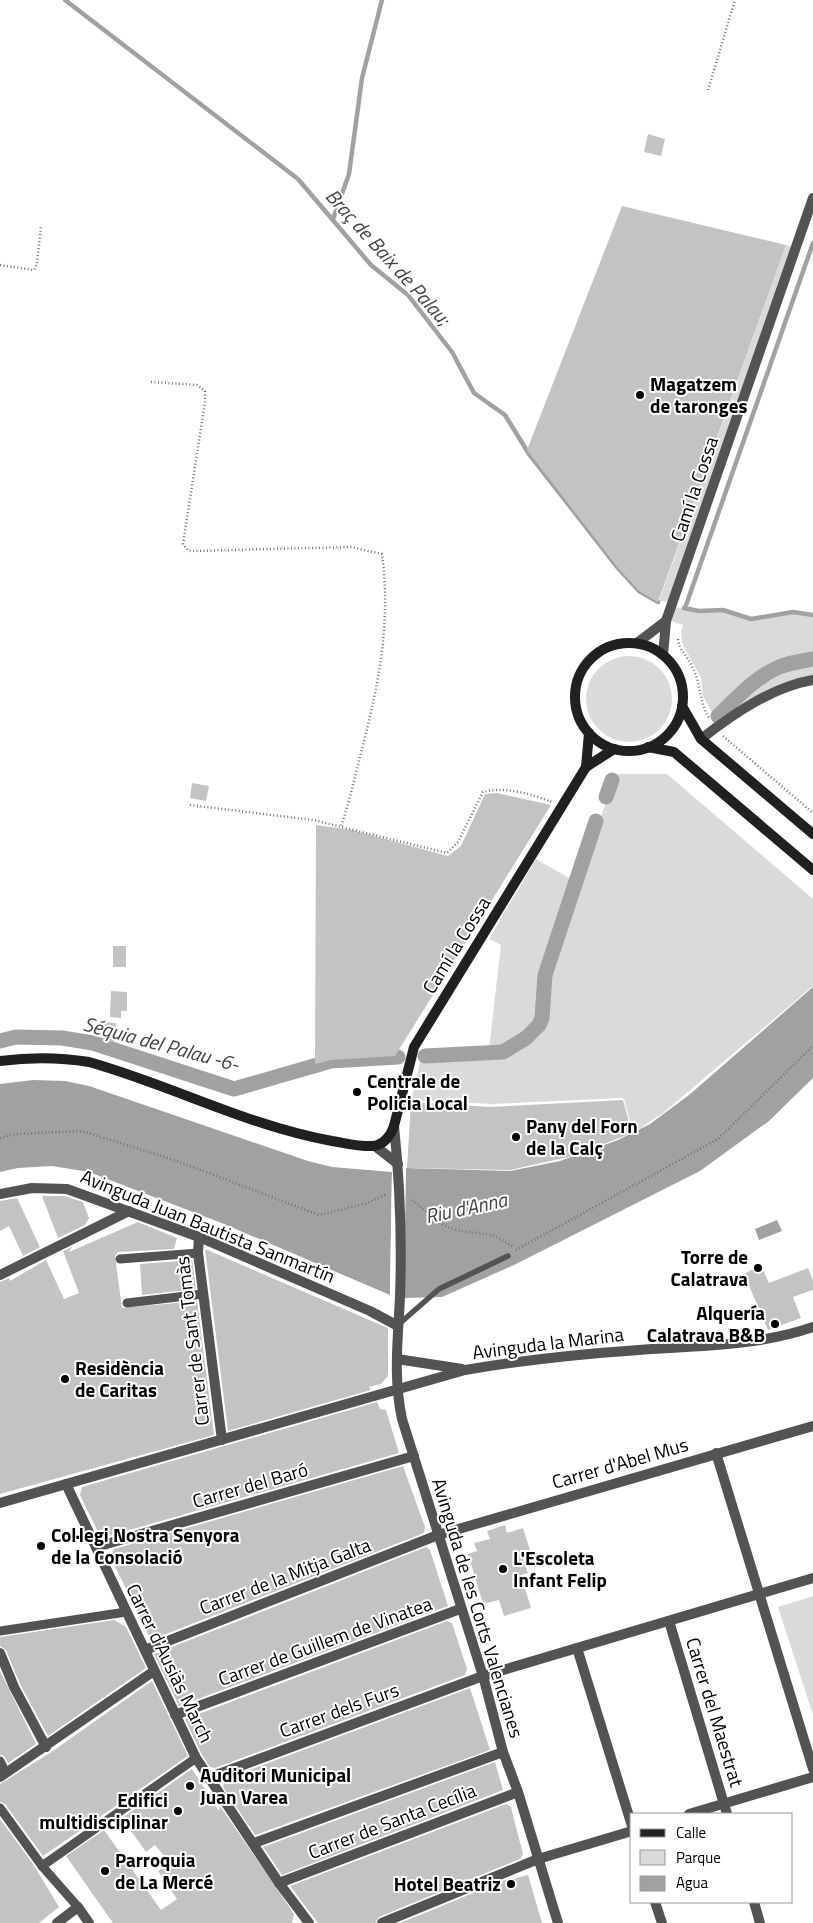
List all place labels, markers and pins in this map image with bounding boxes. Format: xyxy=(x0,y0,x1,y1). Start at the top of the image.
place label: Magatzem de taronges xyxy=(650,369,747,420)
marker: Magatzem de taronges xyxy=(634,389,646,401)
place label: Centrale de Policia Local xyxy=(367,1066,468,1117)
marker: Centrale de Policia Local xyxy=(351,1086,363,1098)
place label: Pany del Forn de la Calç xyxy=(526,1111,638,1162)
marker: Pany del Forn de la Calç xyxy=(510,1131,522,1143)
place label: Torre de Calatrava xyxy=(670,1242,748,1293)
marker: Torre de Calatrava xyxy=(752,1262,764,1274)
place label: Alquería Calatrava B&B xyxy=(647,1298,765,1349)
marker: Alquería Calatrava B&B xyxy=(769,1318,781,1330)
place label: Residència de Caritas xyxy=(75,1353,164,1404)
marker: Residència de Caritas xyxy=(59,1373,71,1385)
place label: Col·legi Nostra Senyora de la Consolació xyxy=(51,1520,240,1571)
marker: Col·legi Nostra Senyora de la Consolació xyxy=(35,1540,47,1552)
place label: L'Escoleta Infant Felip xyxy=(513,1543,607,1594)
marker: L'Escoleta Infant Felip xyxy=(497,1563,509,1575)
place label: Auditori Municipal Juan Varea xyxy=(200,1760,351,1811)
marker: Auditori Municipal Juan Varea xyxy=(184,1780,196,1792)
place label: Edifici multidisciplinar xyxy=(39,1785,168,1836)
marker: Edifici multidisciplinar xyxy=(172,1805,184,1817)
place label: Parroquia de La Mercé xyxy=(115,1845,214,1896)
marker: Parroquia de La Mercé xyxy=(99,1865,111,1877)
place label: Hotel Beatriz xyxy=(394,1869,501,1898)
marker: Hotel Beatriz xyxy=(505,1878,517,1890)

